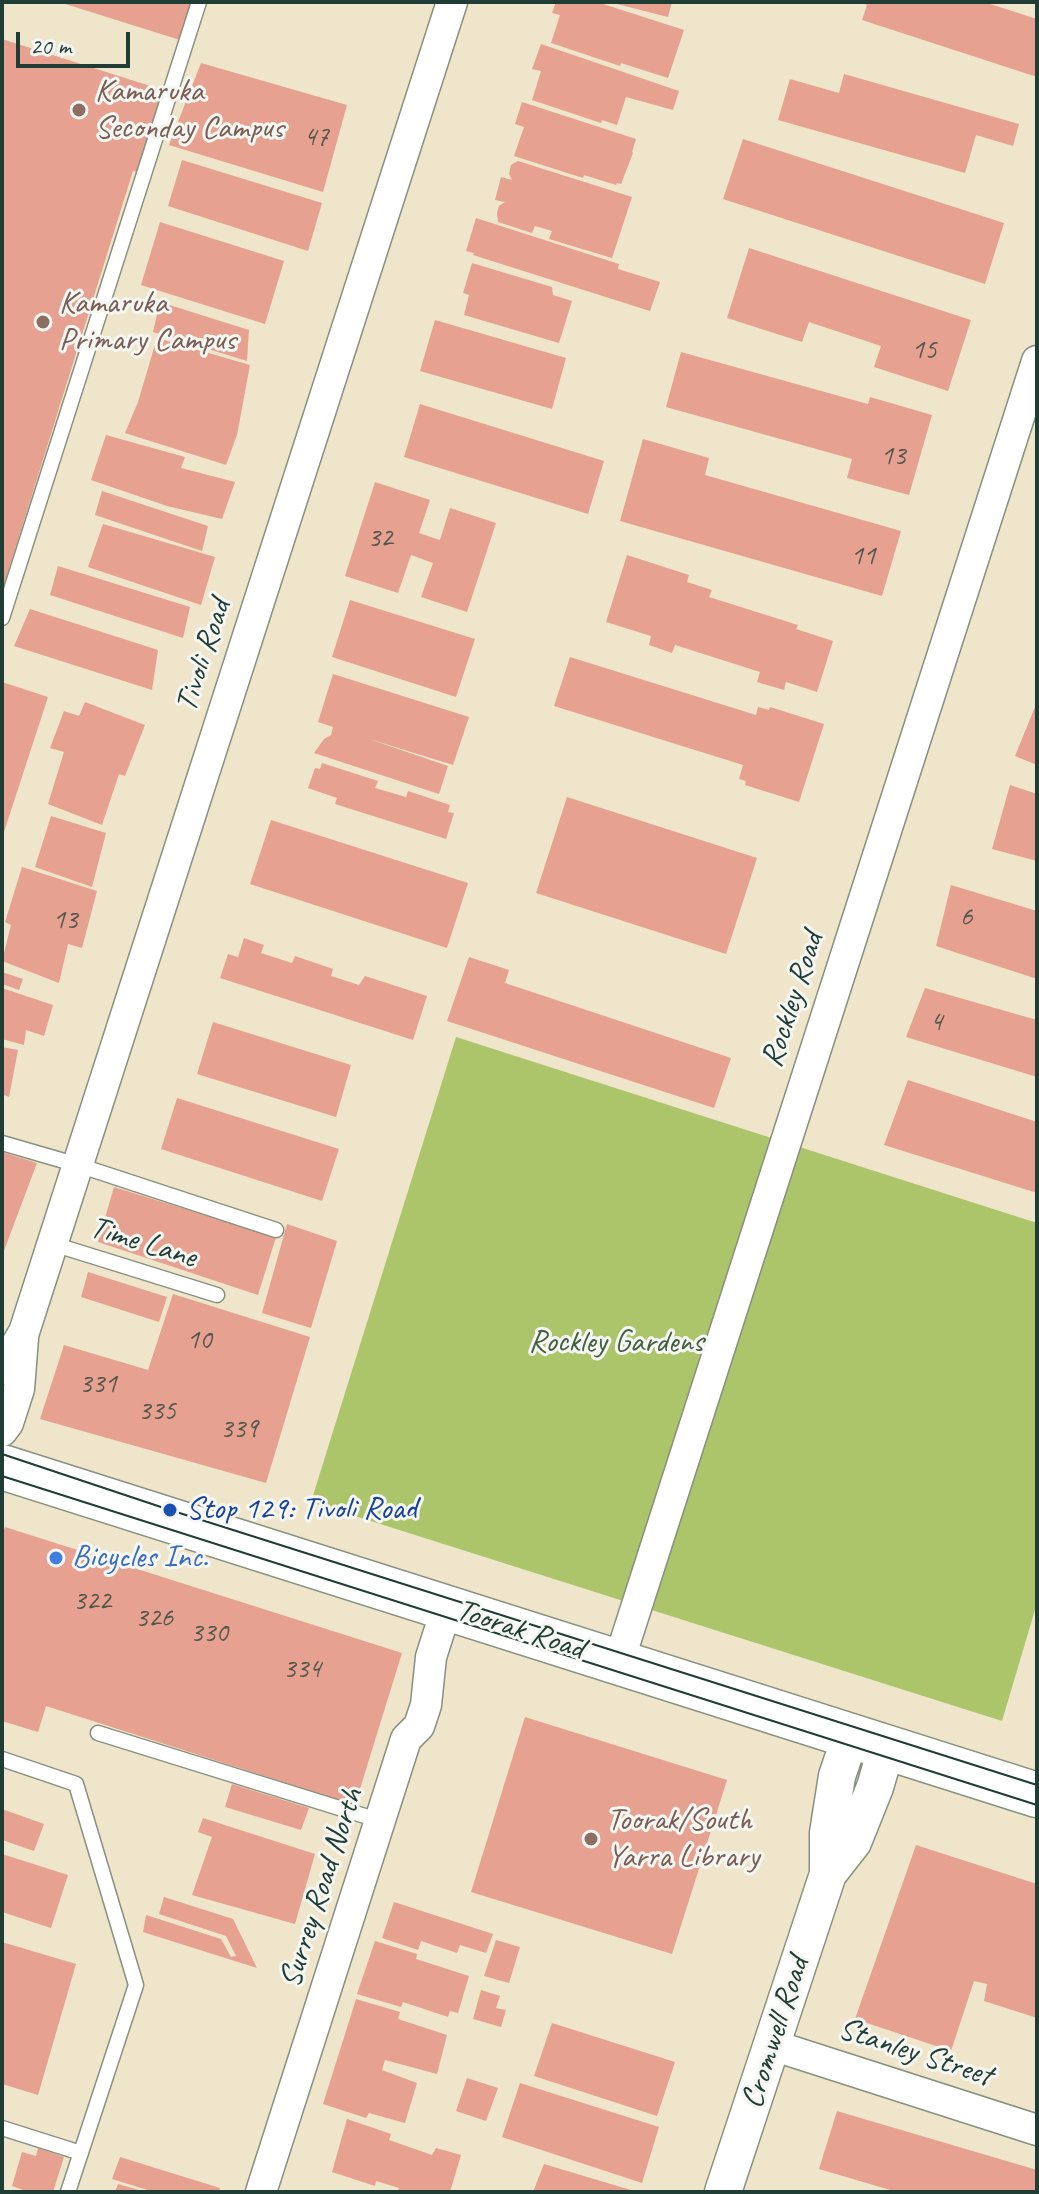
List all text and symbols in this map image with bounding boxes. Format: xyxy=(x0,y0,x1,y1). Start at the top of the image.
scale bar xyxy=(20,16,134,66)
text: 20 m xyxy=(30,31,71,61)
place label: Kamaruka Seconday Campus xyxy=(95,73,284,148)
marker: Kamaruka Seconday Campus xyxy=(70,101,88,119)
house number: 47 xyxy=(303,121,329,155)
place label: Kamaruka Primary Campus xyxy=(59,285,236,360)
marker: Kamaruka Primary Campus xyxy=(34,313,52,331)
house number: 15 xyxy=(911,334,937,368)
house number: 13 xyxy=(880,440,906,474)
house number: 32 xyxy=(367,522,393,556)
house number: 11 xyxy=(850,540,876,574)
street label: Tivoli Road xyxy=(168,595,240,717)
house number: 6 xyxy=(960,901,972,935)
house number: 13 xyxy=(52,904,78,938)
street label: Rockley Road xyxy=(753,928,833,1072)
house number: 4 xyxy=(930,1006,942,1040)
street label: Time Lane xyxy=(85,1209,201,1277)
house number: 10 xyxy=(186,1324,212,1358)
park label: Rockley Gardens xyxy=(528,1324,704,1362)
house number: 331 xyxy=(79,1368,117,1402)
house number: 335 xyxy=(138,1395,176,1429)
house number: 339 xyxy=(220,1413,258,1447)
place label: Stop 129: Tivoli Road xyxy=(186,1491,417,1529)
marker: Stop 129: Tivoli Road xyxy=(161,1501,179,1519)
place label: Bicycles Inc. xyxy=(72,1539,208,1577)
marker: Bicycles Inc. xyxy=(47,1549,65,1567)
house number: 322 xyxy=(73,1585,111,1619)
street label: Toorak Road xyxy=(451,1591,589,1669)
house number: 326 xyxy=(135,1602,173,1636)
house number: 330 xyxy=(190,1617,228,1651)
house number: 334 xyxy=(283,1653,321,1687)
street label: Surrey Road North xyxy=(272,1784,372,1992)
place label: Toorak/South Yarra Library xyxy=(607,1802,759,1877)
marker: Toorak/South Yarra Library xyxy=(582,1830,600,1848)
street label: Cromwell Road xyxy=(734,1953,818,2113)
street label: Stanley Street xyxy=(833,2010,997,2096)

